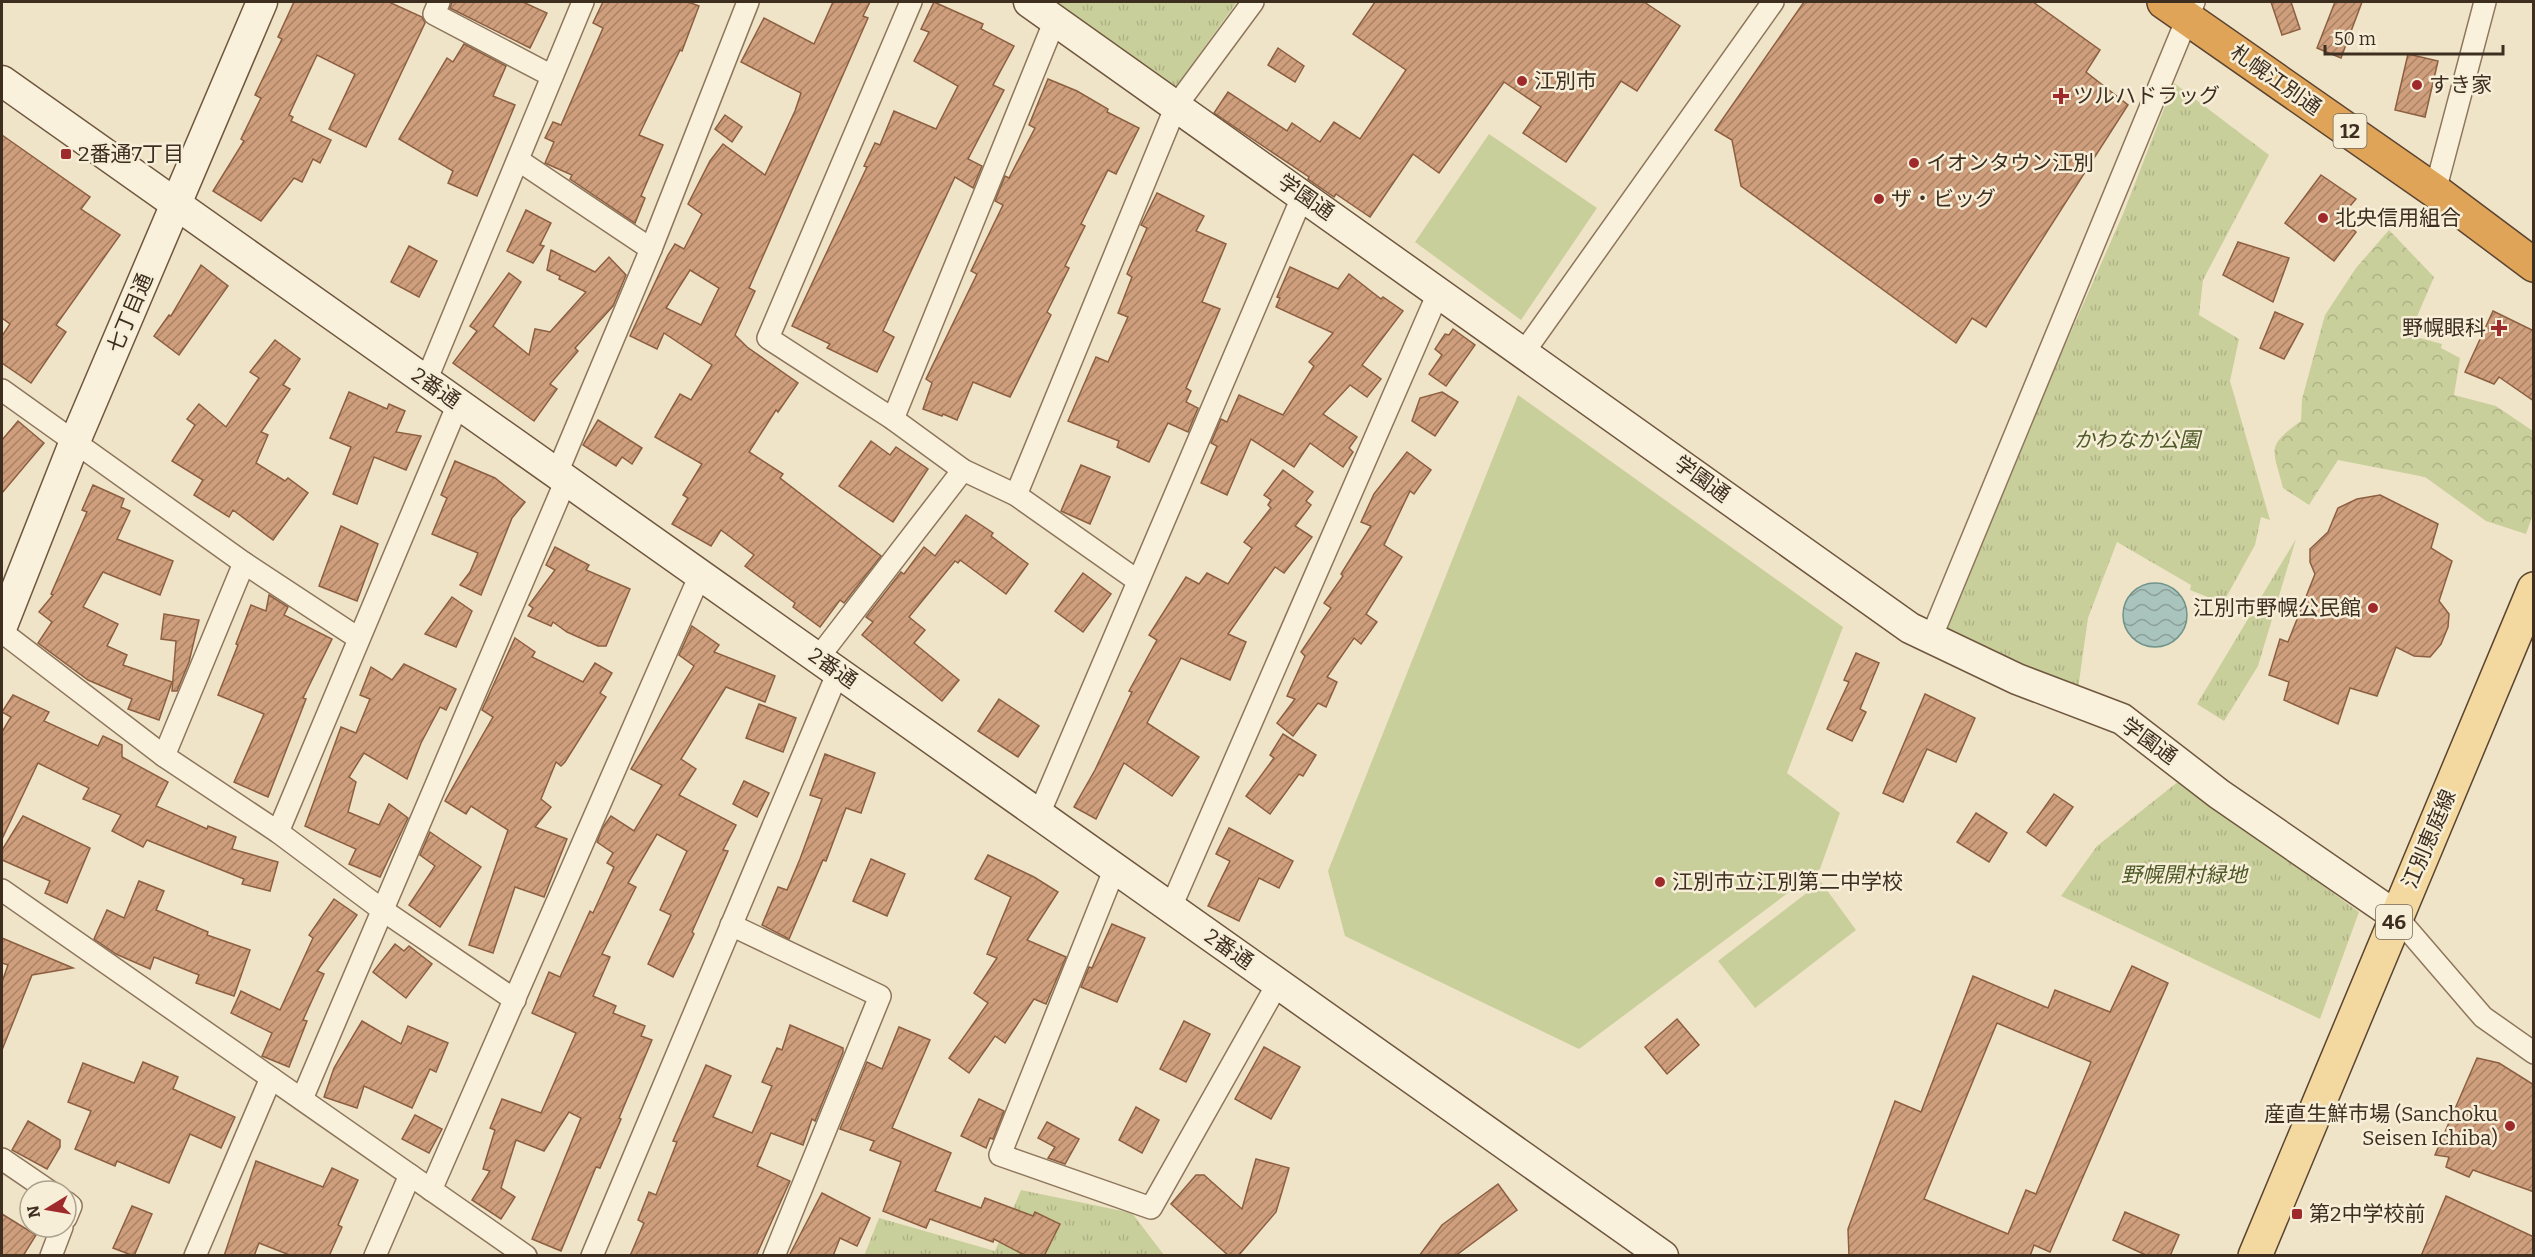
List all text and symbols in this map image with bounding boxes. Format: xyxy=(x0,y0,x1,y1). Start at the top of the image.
scale bar xyxy=(2325,18,2504,56)
text: 50 m xyxy=(2334,28,2376,50)
street label: 札幌江別通 xyxy=(2226,39,2326,121)
place label: 江別市 xyxy=(1534,68,1597,94)
place label: すき家 xyxy=(2429,72,2492,98)
marker: 江別市 xyxy=(1515,74,1529,88)
marker: すき家 xyxy=(2410,78,2424,92)
place label: ツルハドラッグ xyxy=(2073,83,2220,109)
marker: ツルハドラッグ xyxy=(2054,89,2068,103)
road number: 12 xyxy=(2334,114,2366,148)
place label: 2番通7丁目 xyxy=(78,141,184,167)
marker: 2番通7丁目 xyxy=(59,147,73,161)
place label: イオンタウン江別 xyxy=(1926,150,2094,176)
marker: イオンタウン江別 xyxy=(1907,156,1921,170)
street label: 学園通 xyxy=(1273,168,1339,226)
place label: ザ・ビッグ xyxy=(1891,186,1996,212)
marker: ザ・ビッグ xyxy=(1872,192,1886,206)
place label: 北央信用組合 xyxy=(2335,205,2461,231)
marker: 北央信用組合 xyxy=(2316,211,2330,225)
street label: 七丁目通 xyxy=(102,269,158,357)
place label: 野幌眼科 xyxy=(2402,315,2486,341)
marker: 野幌眼科 xyxy=(2490,319,2508,337)
street label: 2番通 xyxy=(407,362,465,414)
park label: かわなか公園 xyxy=(2074,427,2203,453)
street label: 学園通 xyxy=(1669,450,1735,508)
place label: 江別市野幌公民館 xyxy=(2193,595,2361,621)
marker: 江別市野幌公民館 xyxy=(2366,601,2380,615)
street label: 2番通 xyxy=(804,642,862,694)
street label: 学園通 xyxy=(2116,712,2182,770)
street label: 江別恵庭線 xyxy=(2397,786,2461,892)
park label: 野幌開村緑地 xyxy=(2121,862,2249,888)
place label: 江別市立江別第二中学校 xyxy=(1672,869,1903,895)
marker: 江別市立江別第二中学校 xyxy=(1653,875,1667,889)
road number: 46 xyxy=(2376,905,2412,939)
street label: 2番通 xyxy=(1200,923,1258,975)
place label: 産直生鮮市場 (Sanchoku Seisen Ichiba) xyxy=(2264,1101,2498,1151)
marker: 産直生鮮市場 (Sanchoku Seisen Ichiba) xyxy=(2503,1119,2517,1133)
north arrow xyxy=(18,1179,78,1239)
place label: 第2中学校前 xyxy=(2309,1201,2425,1227)
text: N xyxy=(23,1204,44,1220)
marker: 第2中学校前 xyxy=(2290,1207,2304,1221)

